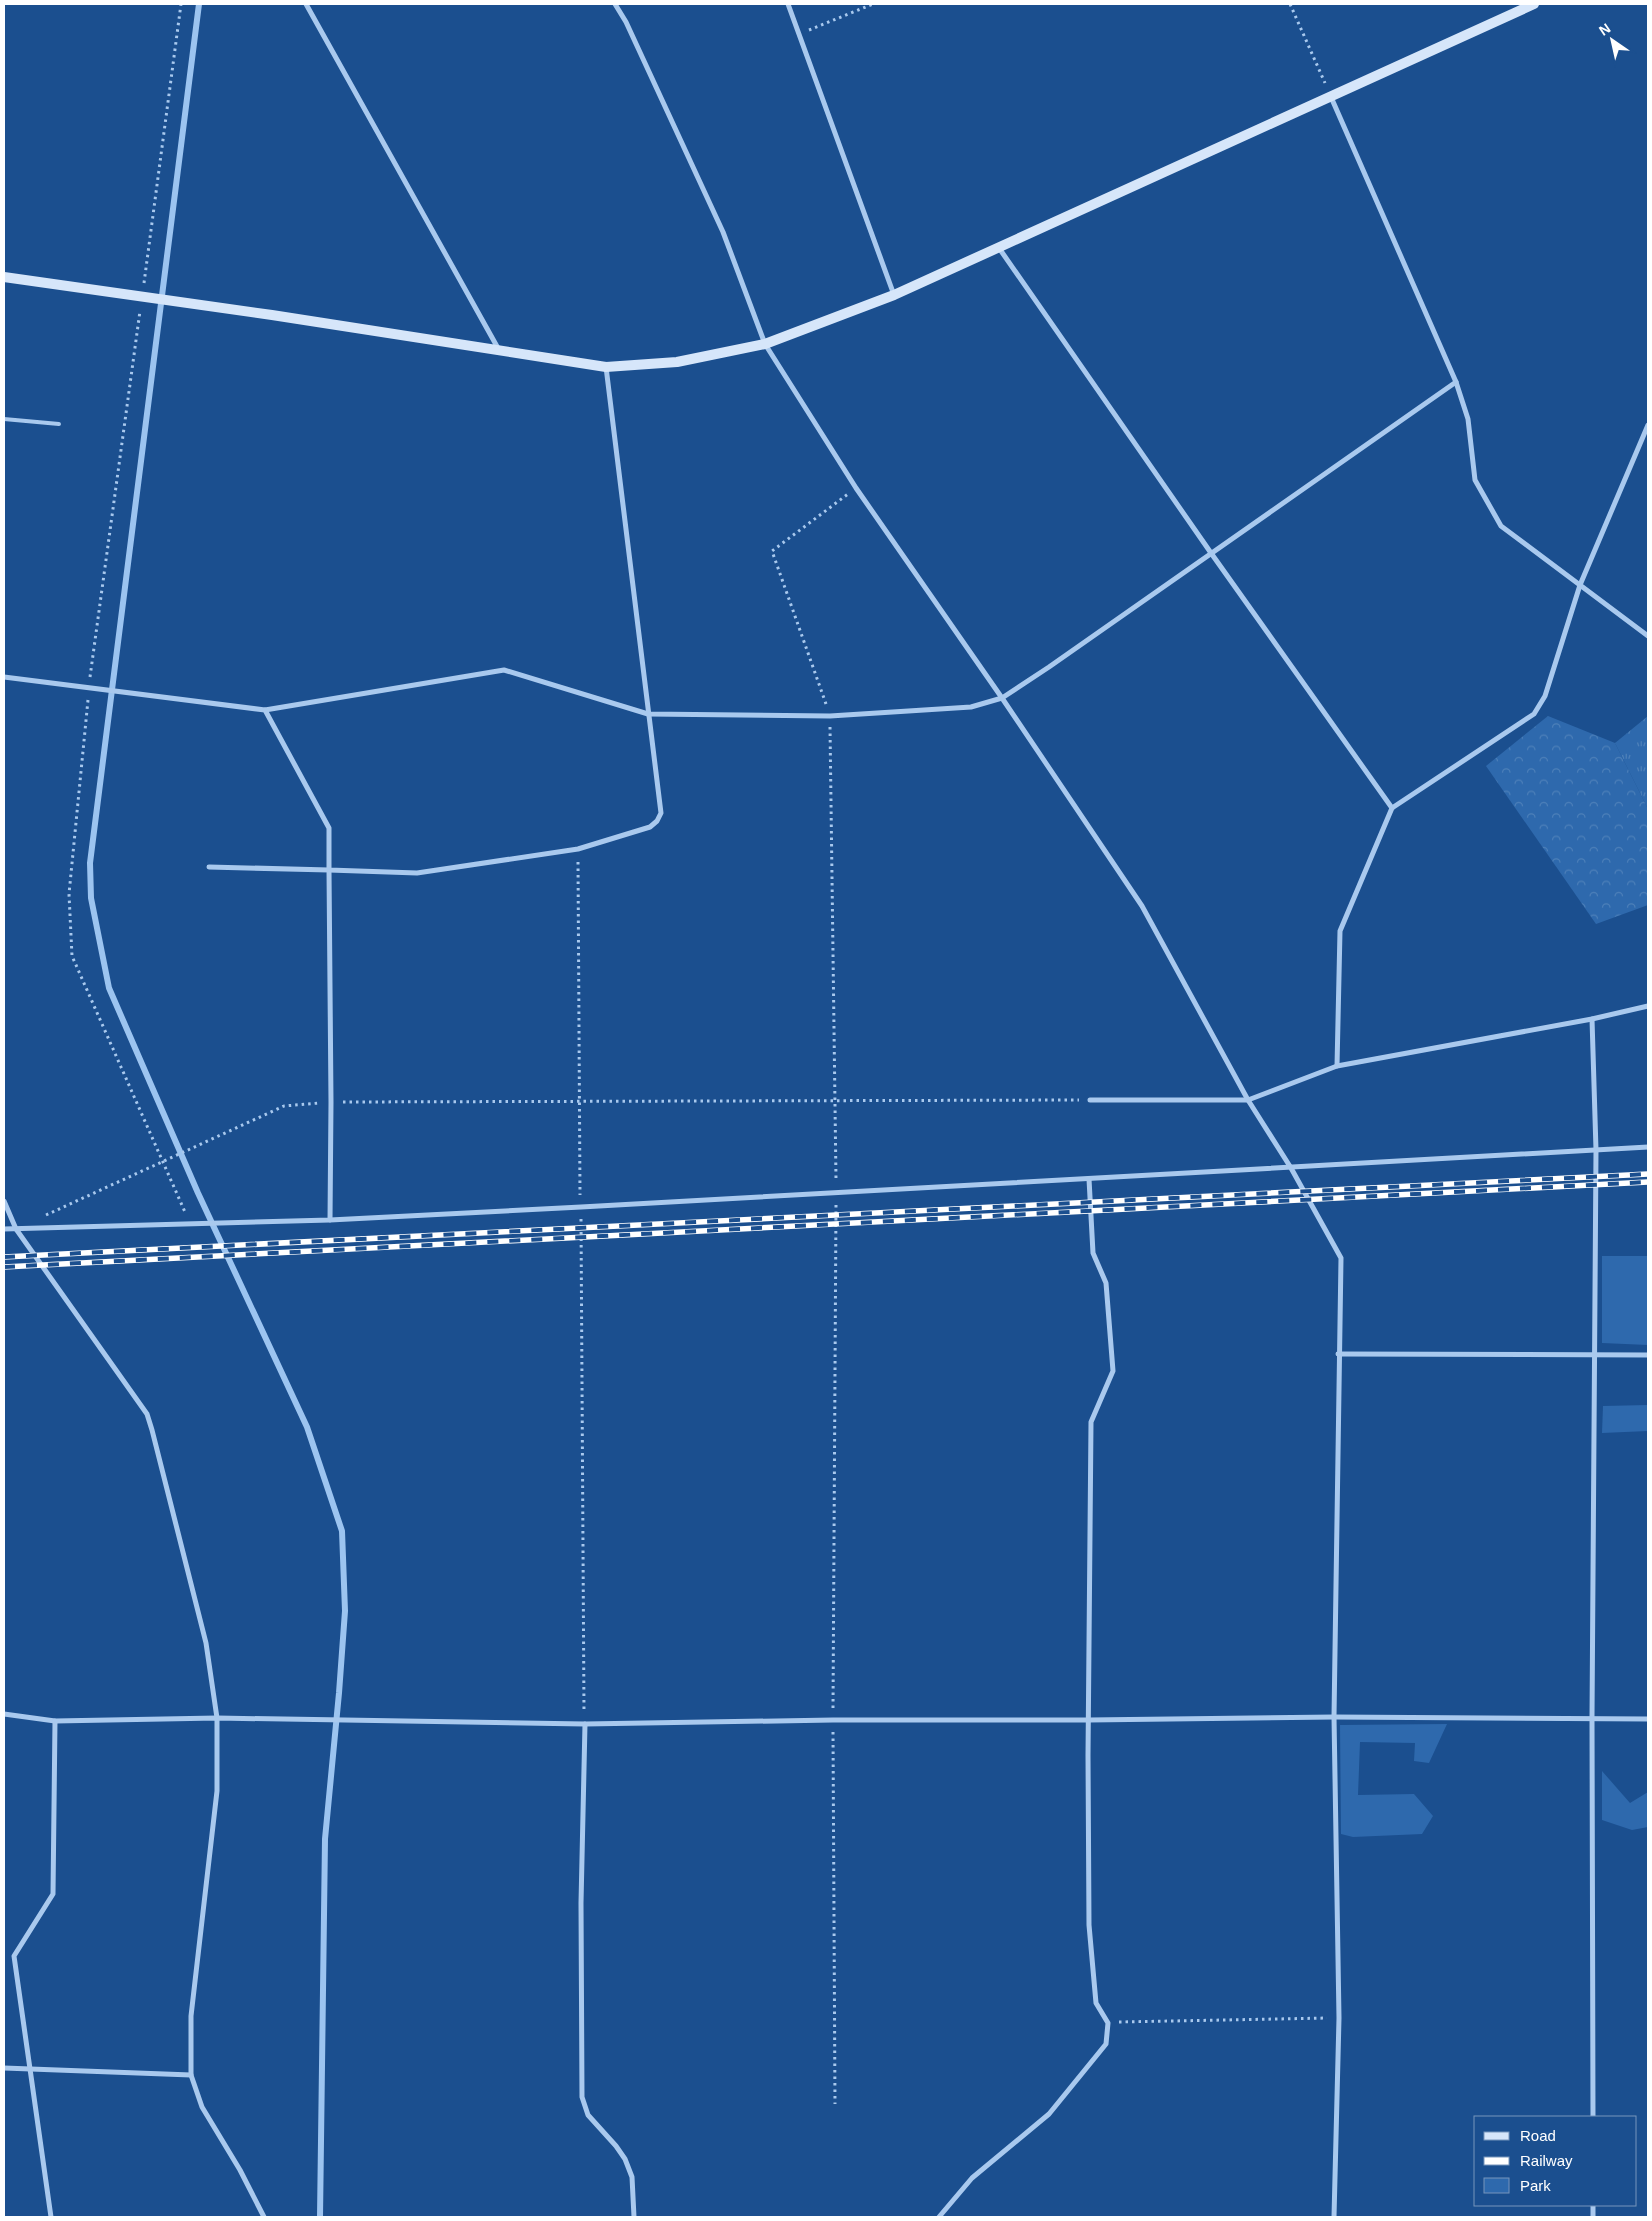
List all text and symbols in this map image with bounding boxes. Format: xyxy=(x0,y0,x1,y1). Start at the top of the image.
north arrow xyxy=(1587,15,1637,65)
text: N xyxy=(1596,20,1613,39)
legend xyxy=(1474,2116,1637,2206)
text: Road xyxy=(1520,2127,1556,2144)
text: Railway xyxy=(1520,2152,1573,2169)
text: Park xyxy=(1520,2177,1551,2194)

